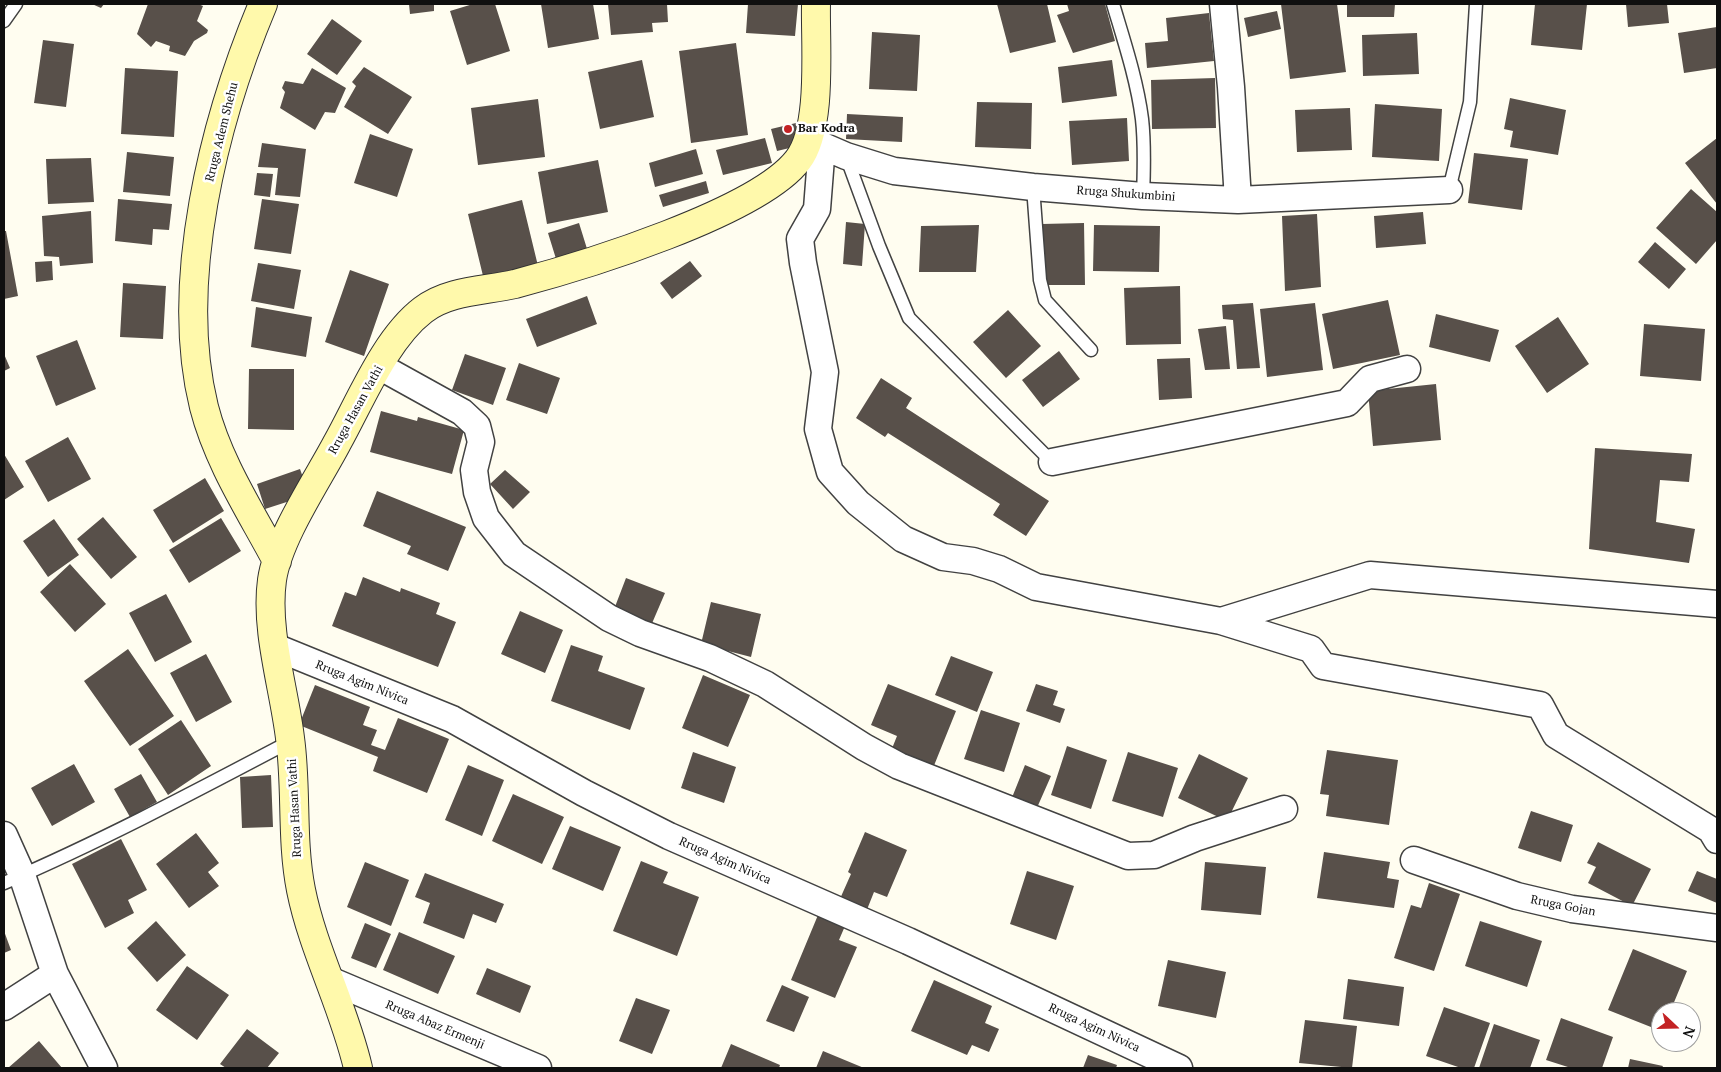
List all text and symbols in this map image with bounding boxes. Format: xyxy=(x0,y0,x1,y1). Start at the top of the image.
street label: Rruga Adem Shehu xyxy=(203,81,241,183)
place label: Bar Kodra xyxy=(798,122,855,136)
marker: Bar Kodra xyxy=(782,123,794,135)
street label: Rruga Shukumbini xyxy=(1076,183,1176,205)
street label: Rruga Hasan Vathi xyxy=(326,363,386,457)
street label: Rruga Agim Nivica xyxy=(313,658,411,708)
street label: Rruga Hasan Vathi xyxy=(285,758,305,858)
street label: Rruga Agim Nivica xyxy=(677,834,773,888)
street label: Rruga Gojan xyxy=(1529,893,1597,919)
street label: Rruga Abaz Ermenji xyxy=(383,998,487,1052)
street label: Rruga Agim Nivica xyxy=(1046,1001,1142,1055)
north arrow xyxy=(1651,1002,1701,1052)
text: N xyxy=(1679,1024,1700,1041)

